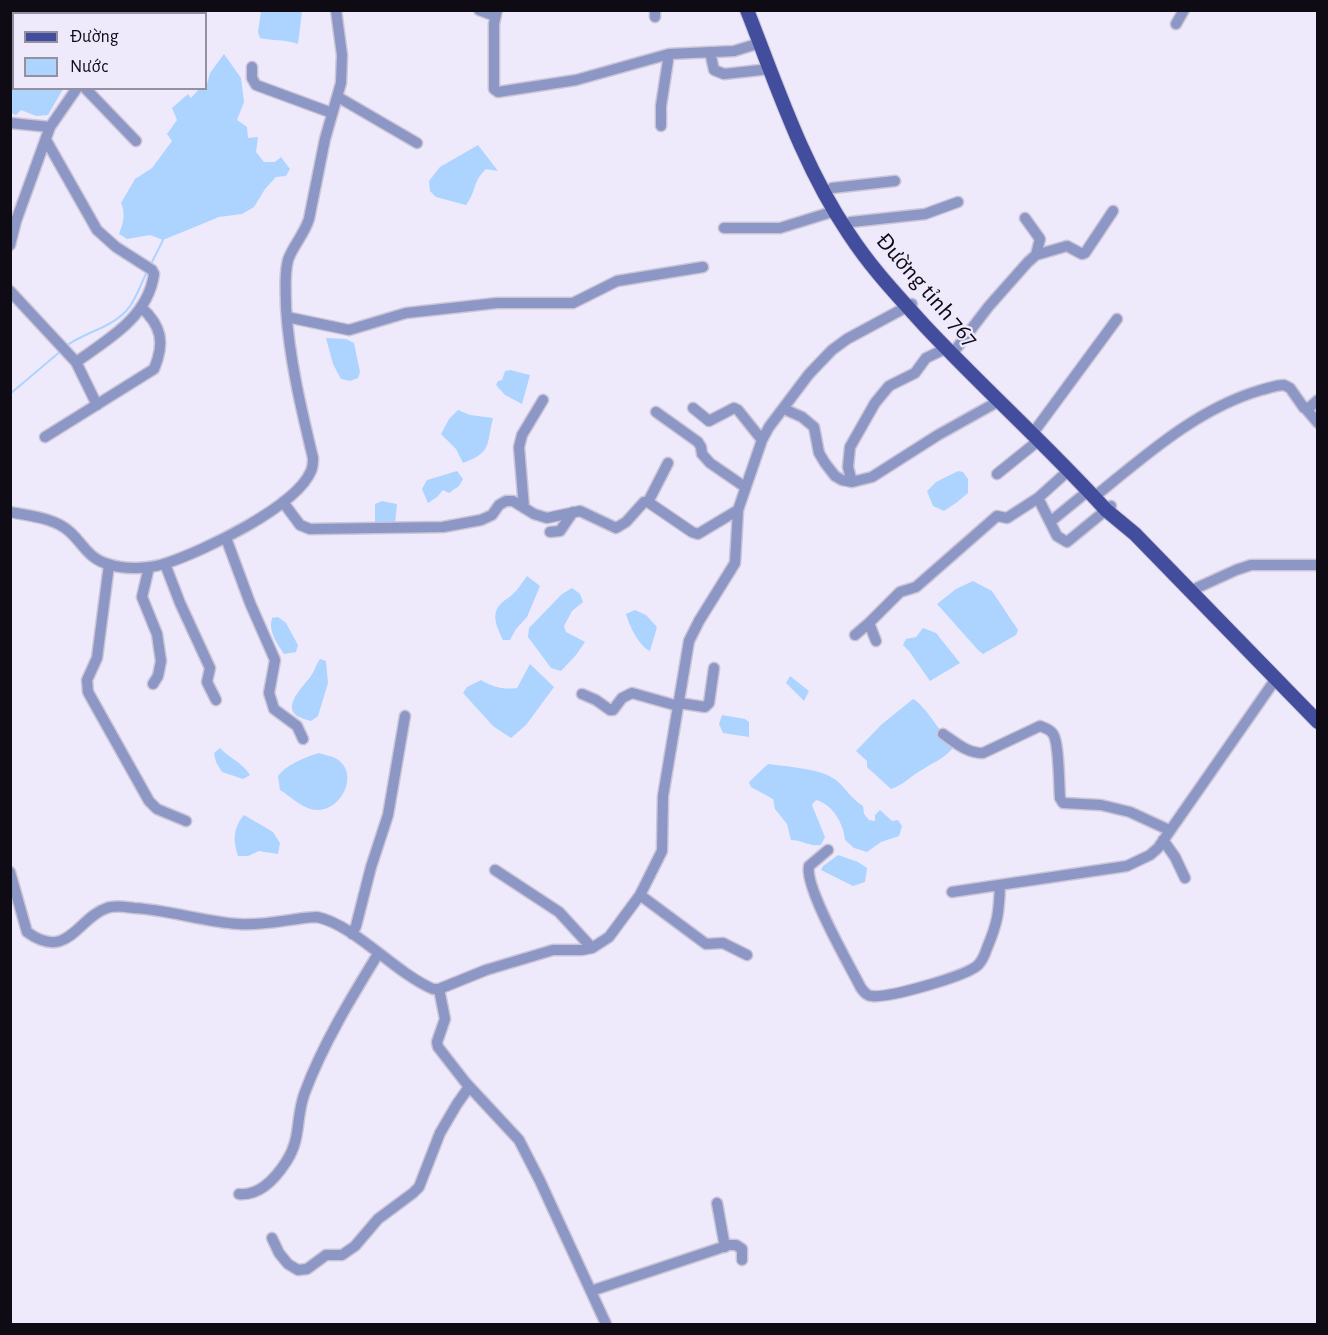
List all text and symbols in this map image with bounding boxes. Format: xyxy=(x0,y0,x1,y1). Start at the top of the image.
legend xyxy=(12,12,207,90)
text: Đường xyxy=(70,28,119,46)
text: Nước xyxy=(70,58,108,76)
street label: Đường tỉnh 767 xyxy=(869,227,985,353)

